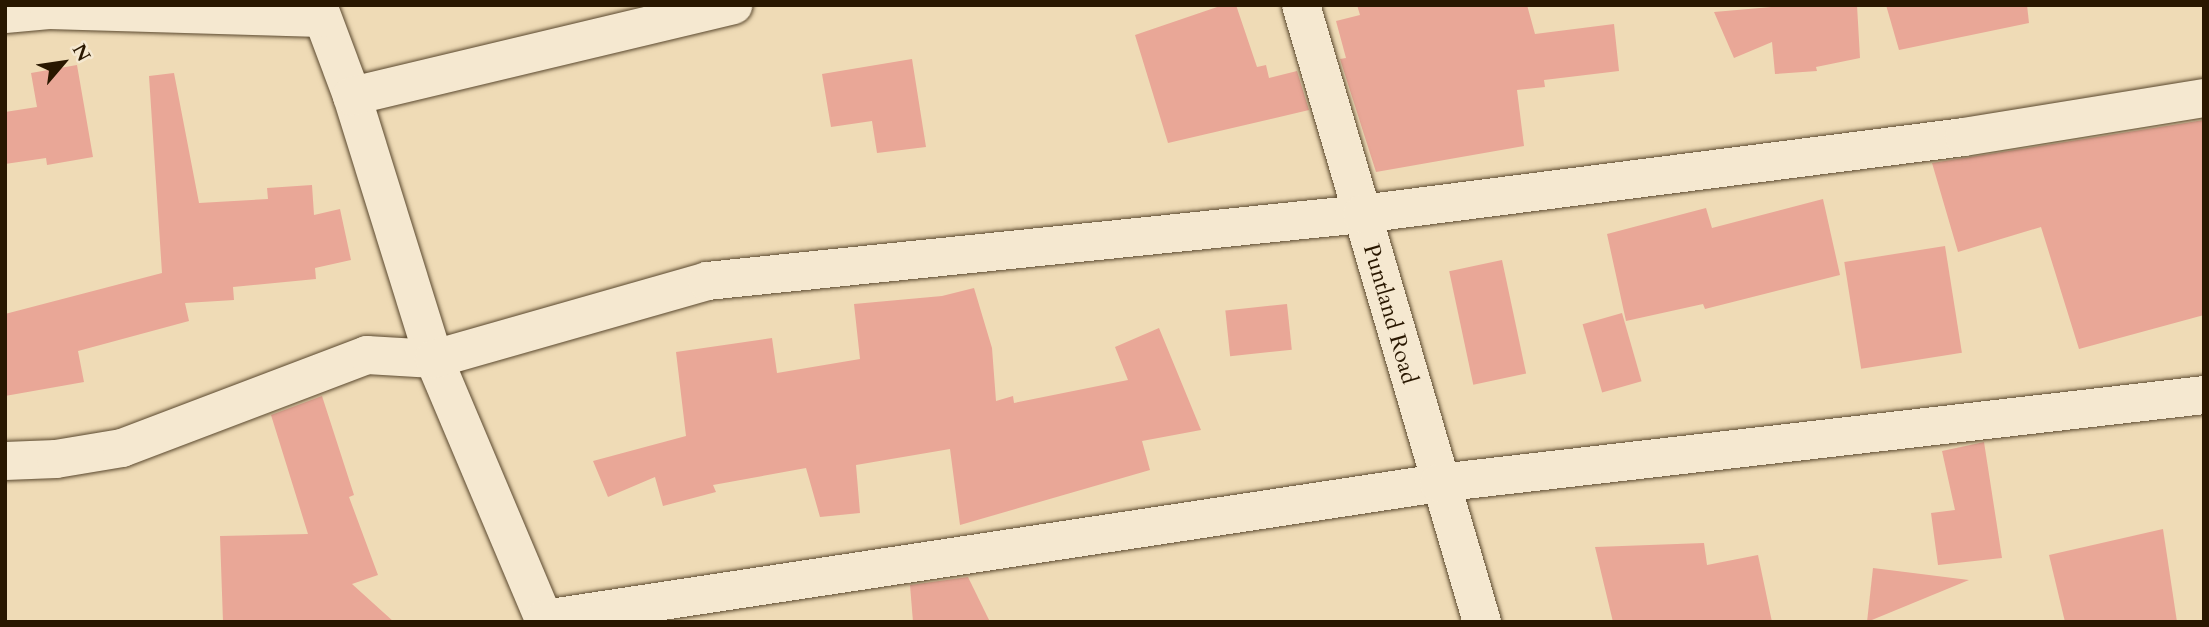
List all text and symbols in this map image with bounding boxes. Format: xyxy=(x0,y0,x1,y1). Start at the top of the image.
north arrow xyxy=(28,28,98,98)
text: N xyxy=(66,39,97,66)
street label: Puntland Road xyxy=(1357,241,1423,387)

